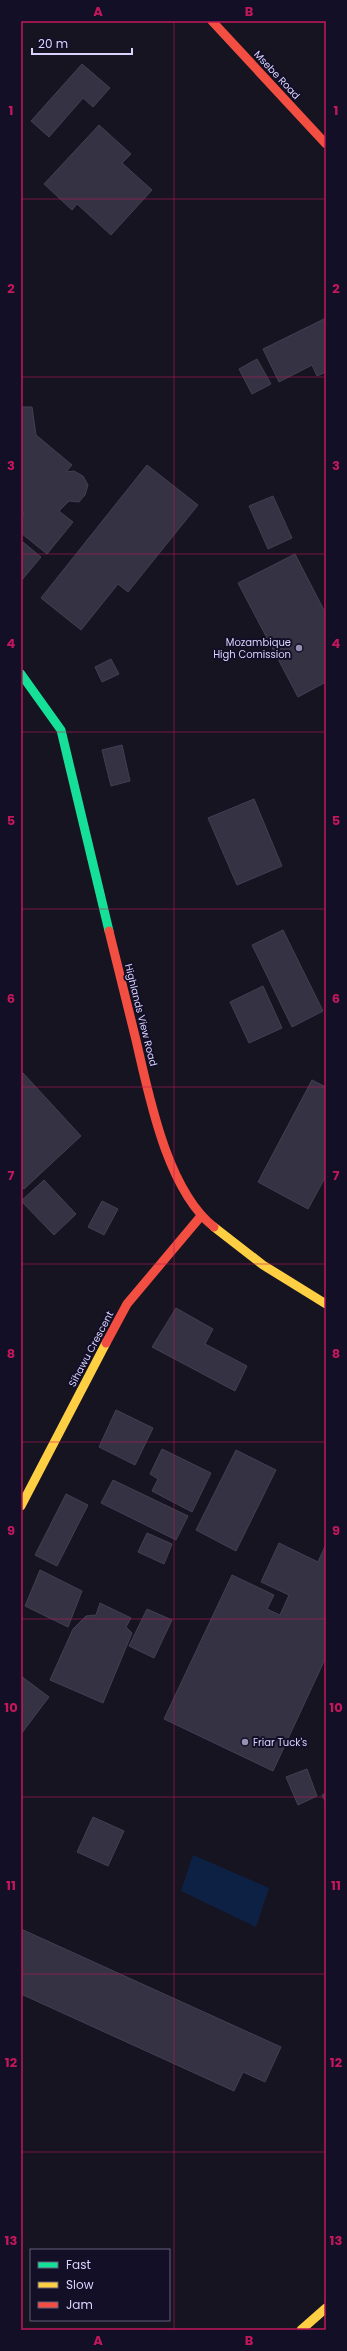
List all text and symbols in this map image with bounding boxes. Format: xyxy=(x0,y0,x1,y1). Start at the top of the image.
text: A xyxy=(93,2,103,21)
text: B xyxy=(245,2,254,21)
scale bar xyxy=(32,30,132,56)
text: 20 m xyxy=(38,35,68,52)
street label: Msebe Road xyxy=(250,47,304,103)
text: 1 xyxy=(9,101,13,120)
text: 1 xyxy=(334,101,338,120)
text: 2 xyxy=(7,279,15,298)
text: 2 xyxy=(332,279,340,298)
text: 3 xyxy=(7,456,15,475)
text: 3 xyxy=(332,456,340,475)
text: 4 xyxy=(7,634,16,653)
text: 4 xyxy=(332,634,341,653)
place label: Mozambique High Comission xyxy=(213,635,291,662)
marker: Mozambique High Comission xyxy=(294,643,304,653)
text: 5 xyxy=(7,811,15,830)
text: 5 xyxy=(332,811,340,830)
street label: Highlands View Road xyxy=(121,962,161,1068)
text: 6 xyxy=(7,989,15,1008)
text: 6 xyxy=(332,989,340,1008)
text: 7 xyxy=(8,1166,15,1185)
text: 7 xyxy=(333,1166,340,1185)
street label: Sihawu Crescent xyxy=(65,1308,117,1390)
text: 8 xyxy=(7,1344,15,1363)
text: 8 xyxy=(332,1344,340,1363)
text: 9 xyxy=(7,1521,15,1540)
text: 9 xyxy=(332,1521,340,1540)
text: 10 xyxy=(4,1698,18,1717)
text: 10 xyxy=(329,1698,343,1717)
place label: Friar Tuck's xyxy=(253,1735,307,1750)
marker: Friar Tuck's xyxy=(240,1737,250,1747)
text: 11 xyxy=(6,1876,16,1895)
text: 11 xyxy=(331,1876,341,1895)
text: 12 xyxy=(5,2053,18,2072)
text: 12 xyxy=(330,2053,343,2072)
text: 13 xyxy=(5,2231,18,2250)
text: 13 xyxy=(330,2231,343,2250)
legend xyxy=(30,2249,170,2321)
text: Fast xyxy=(66,2256,91,2273)
text: Slow xyxy=(66,2276,94,2293)
text: Jam xyxy=(66,2296,93,2313)
text: A xyxy=(93,2331,103,2350)
text: B xyxy=(245,2331,254,2350)

